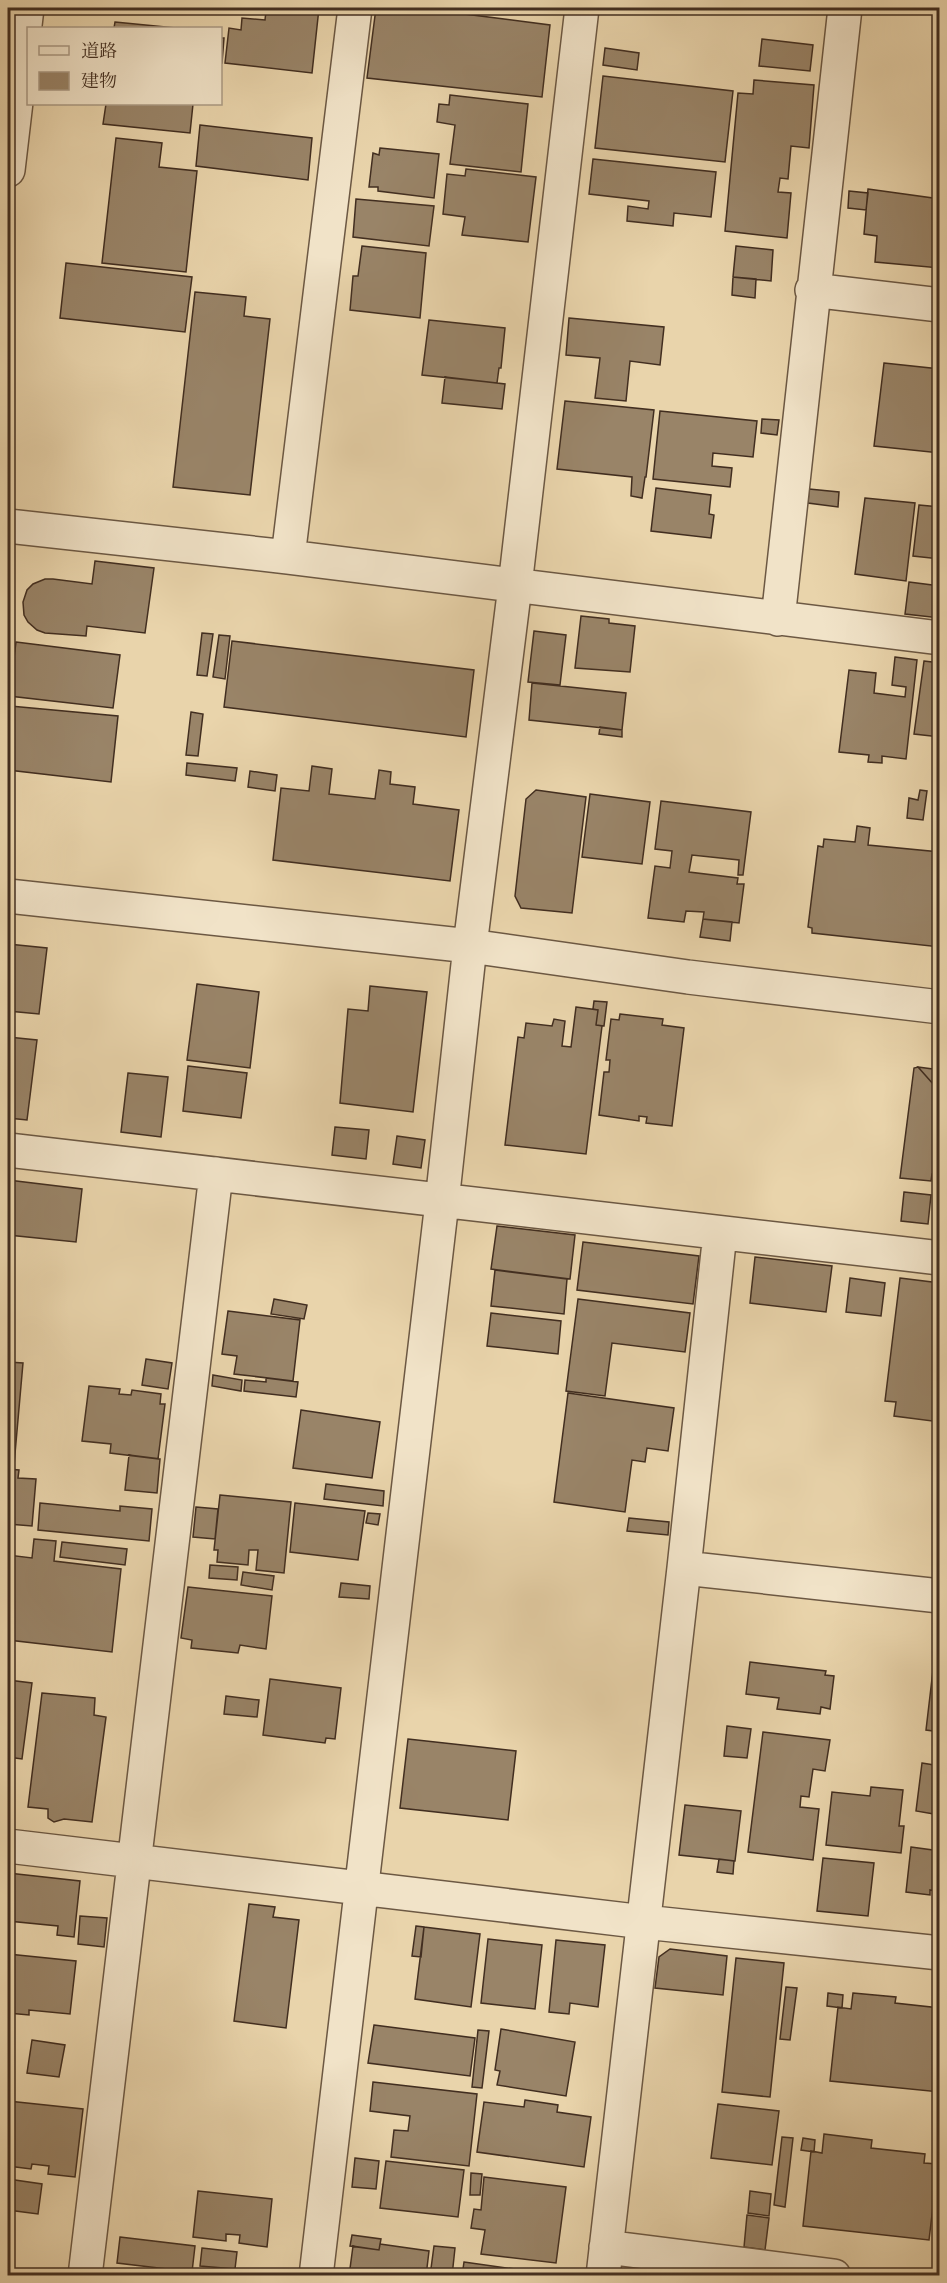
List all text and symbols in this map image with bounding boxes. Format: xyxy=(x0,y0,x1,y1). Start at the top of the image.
legend xyxy=(27,27,222,105)
text: 道路 xyxy=(81,39,117,62)
text: 建物 xyxy=(81,69,117,92)

